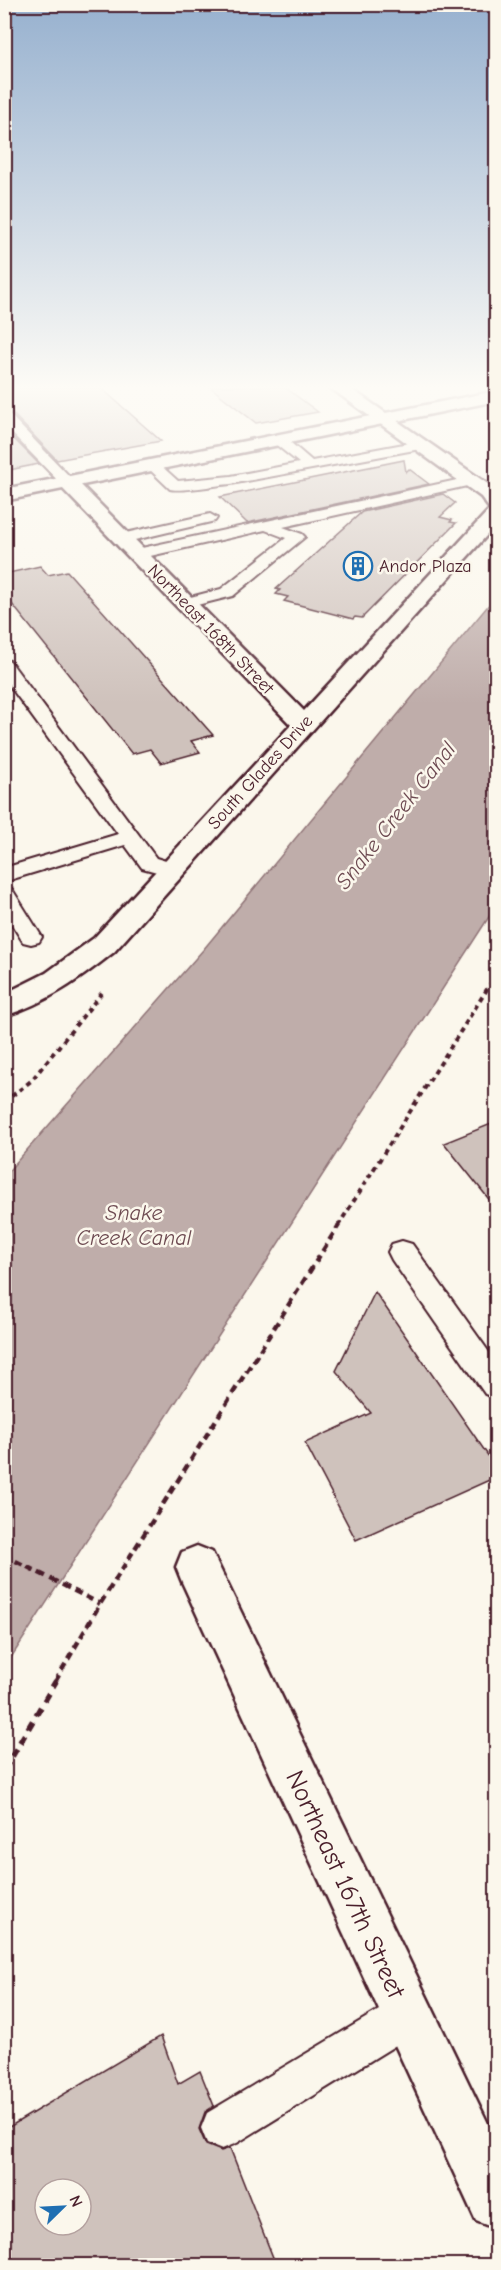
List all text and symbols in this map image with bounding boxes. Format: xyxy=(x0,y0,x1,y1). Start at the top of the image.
building icon: Andor Plaza xyxy=(342,550,374,582)
place label: Andor Plaza xyxy=(379,556,472,577)
street label: Northeast 168th Street xyxy=(143,560,279,699)
street label: South Glades Drive xyxy=(204,711,317,834)
water label: Snake Creek Canal xyxy=(330,736,462,894)
water label: Snake Creek Canal xyxy=(77,1200,193,1251)
street label: Northeast 167th Street xyxy=(279,1766,412,2004)
north arrow xyxy=(33,2177,93,2237)
text: N xyxy=(65,2193,86,2210)

